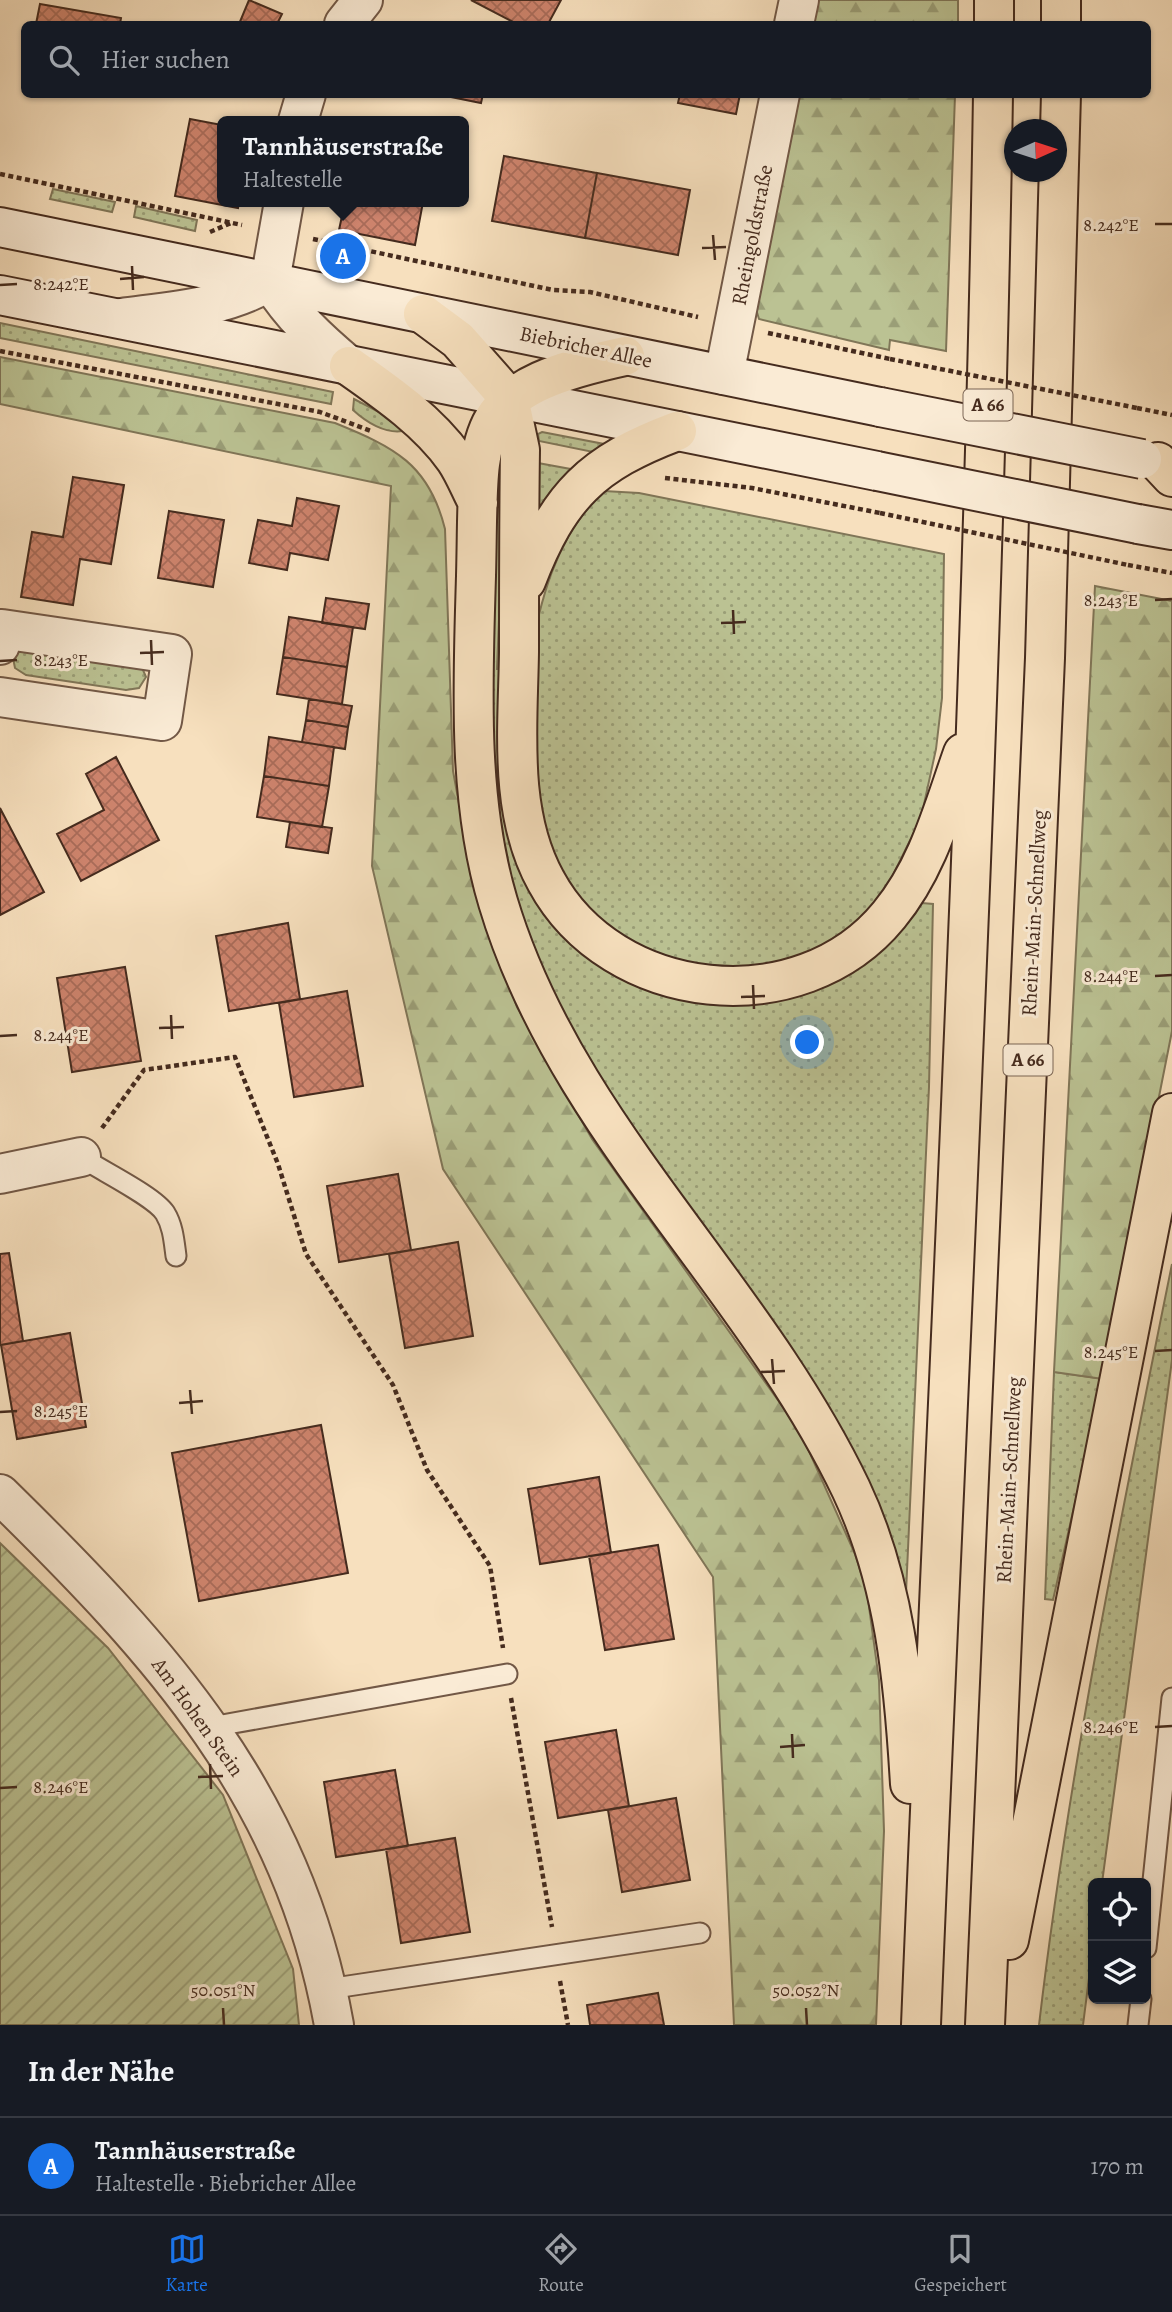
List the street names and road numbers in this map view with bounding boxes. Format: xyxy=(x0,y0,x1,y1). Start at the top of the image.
street label: Rheingoldstraße xyxy=(725,162,779,308)
street label: Biebricher Allee xyxy=(517,319,655,375)
road number: A 66 xyxy=(964,390,1012,420)
street label: Rhein-Main-Schnellweg xyxy=(1015,808,1053,1017)
road number: A 66 xyxy=(1004,1044,1052,1076)
street label: Rhein-Main-Schnellweg xyxy=(990,1375,1028,1584)
street label: Am Hohen Stein xyxy=(145,1651,251,1782)

